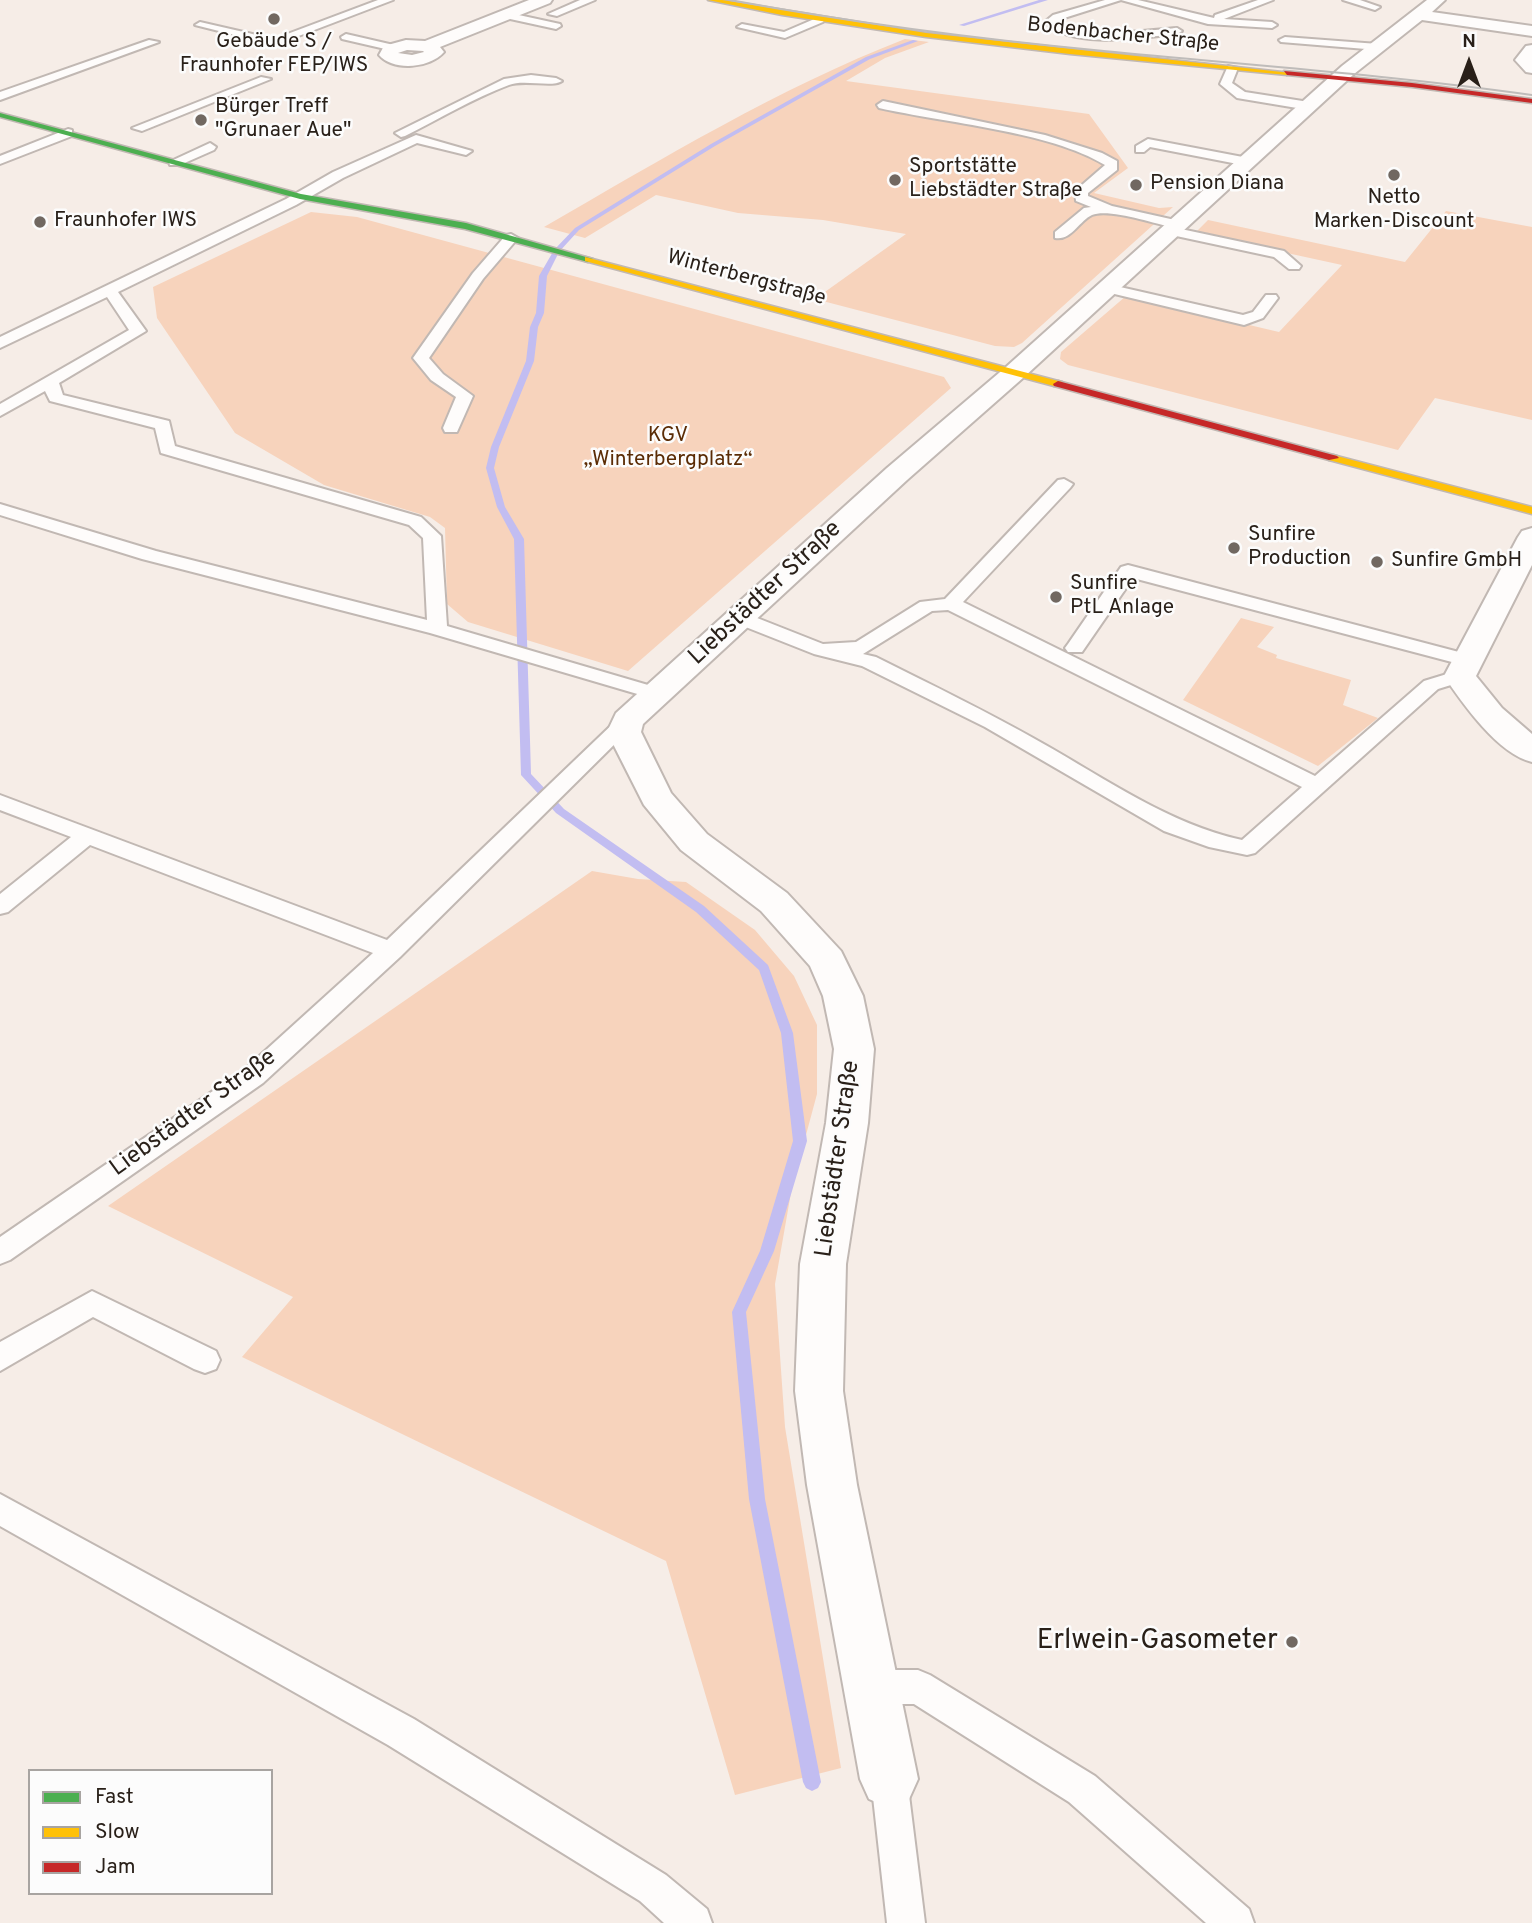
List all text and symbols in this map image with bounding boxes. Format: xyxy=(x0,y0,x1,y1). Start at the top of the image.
marker: Gebäude S / Fraunhofer FEP/IWS xyxy=(266,11,282,27)
street label: Bodenbacher Straße xyxy=(1026,13,1220,59)
north arrow xyxy=(1434,28,1504,98)
place label: Gebäude S / Fraunhofer FEP/IWS xyxy=(180,30,368,80)
text: N xyxy=(1462,30,1476,54)
place label: Bürger Treff "Grunaer Aue" xyxy=(215,95,351,145)
marker: Bürger Treff "Grunaer Aue" xyxy=(193,112,209,128)
place label: Sportstätte Liebstädter Straße xyxy=(909,155,1083,205)
marker: Netto Marken-Discount xyxy=(1386,167,1402,183)
marker: Sportstätte Liebstädter Straße xyxy=(887,172,903,188)
place label: Pension Diana xyxy=(1150,172,1284,198)
marker: Pension Diana xyxy=(1128,177,1144,193)
place label: Netto Marken-Discount xyxy=(1314,186,1474,236)
place label: Fraunhofer IWS xyxy=(54,209,197,235)
marker: Fraunhofer IWS xyxy=(32,214,48,230)
street label: Winterbergstraße xyxy=(664,246,828,312)
park label: KGV „Winterbergplatz“ xyxy=(584,424,752,474)
street label: Liebstädter Straße xyxy=(684,516,848,672)
place label: Sunfire Production xyxy=(1248,523,1351,573)
marker: Sunfire Production xyxy=(1226,540,1242,556)
place label: Sunfire GmbH xyxy=(1391,549,1522,575)
marker: Sunfire GmbH xyxy=(1369,554,1385,570)
place label: Sunfire PtL Anlage xyxy=(1070,572,1174,622)
marker: Sunfire PtL Anlage xyxy=(1048,589,1064,605)
street label: Liebstädter Straße xyxy=(105,1044,283,1184)
street label: Liebstädter Straße xyxy=(811,1059,867,1259)
place label: Erlwein-Gasometer xyxy=(1037,1625,1278,1659)
marker: Erlwein-Gasometer xyxy=(1284,1634,1300,1650)
legend xyxy=(28,1769,273,1895)
text: Fast xyxy=(95,1784,134,1811)
text: Slow xyxy=(95,1819,140,1846)
text: Jam xyxy=(95,1854,136,1881)

